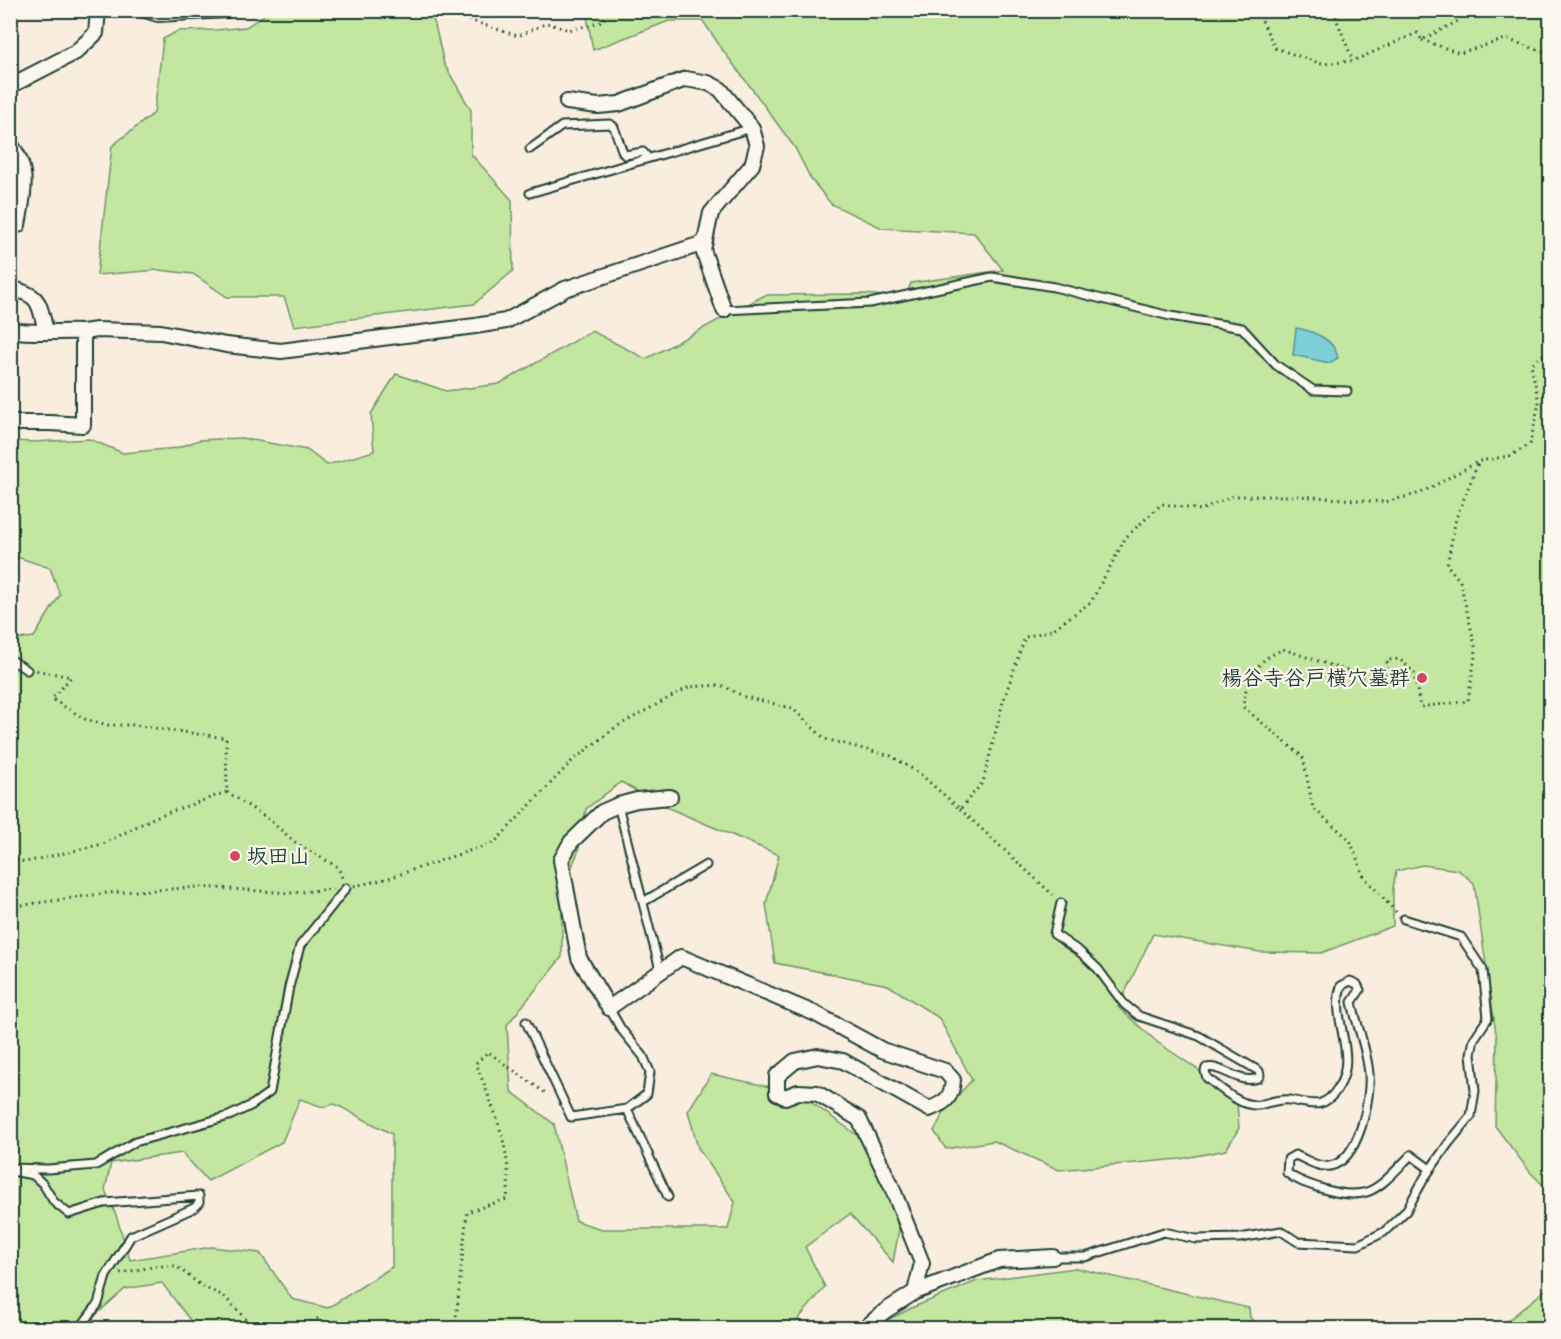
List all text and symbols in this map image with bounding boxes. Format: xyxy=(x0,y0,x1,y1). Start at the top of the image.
place label: 楊谷寺谷戸横穴墓群 xyxy=(1221,665,1410,695)
marker: 楊谷寺谷戸横穴墓群 xyxy=(1415,671,1429,685)
place label: 坂田山 xyxy=(247,843,310,873)
marker: 坂田山 xyxy=(228,849,242,863)

